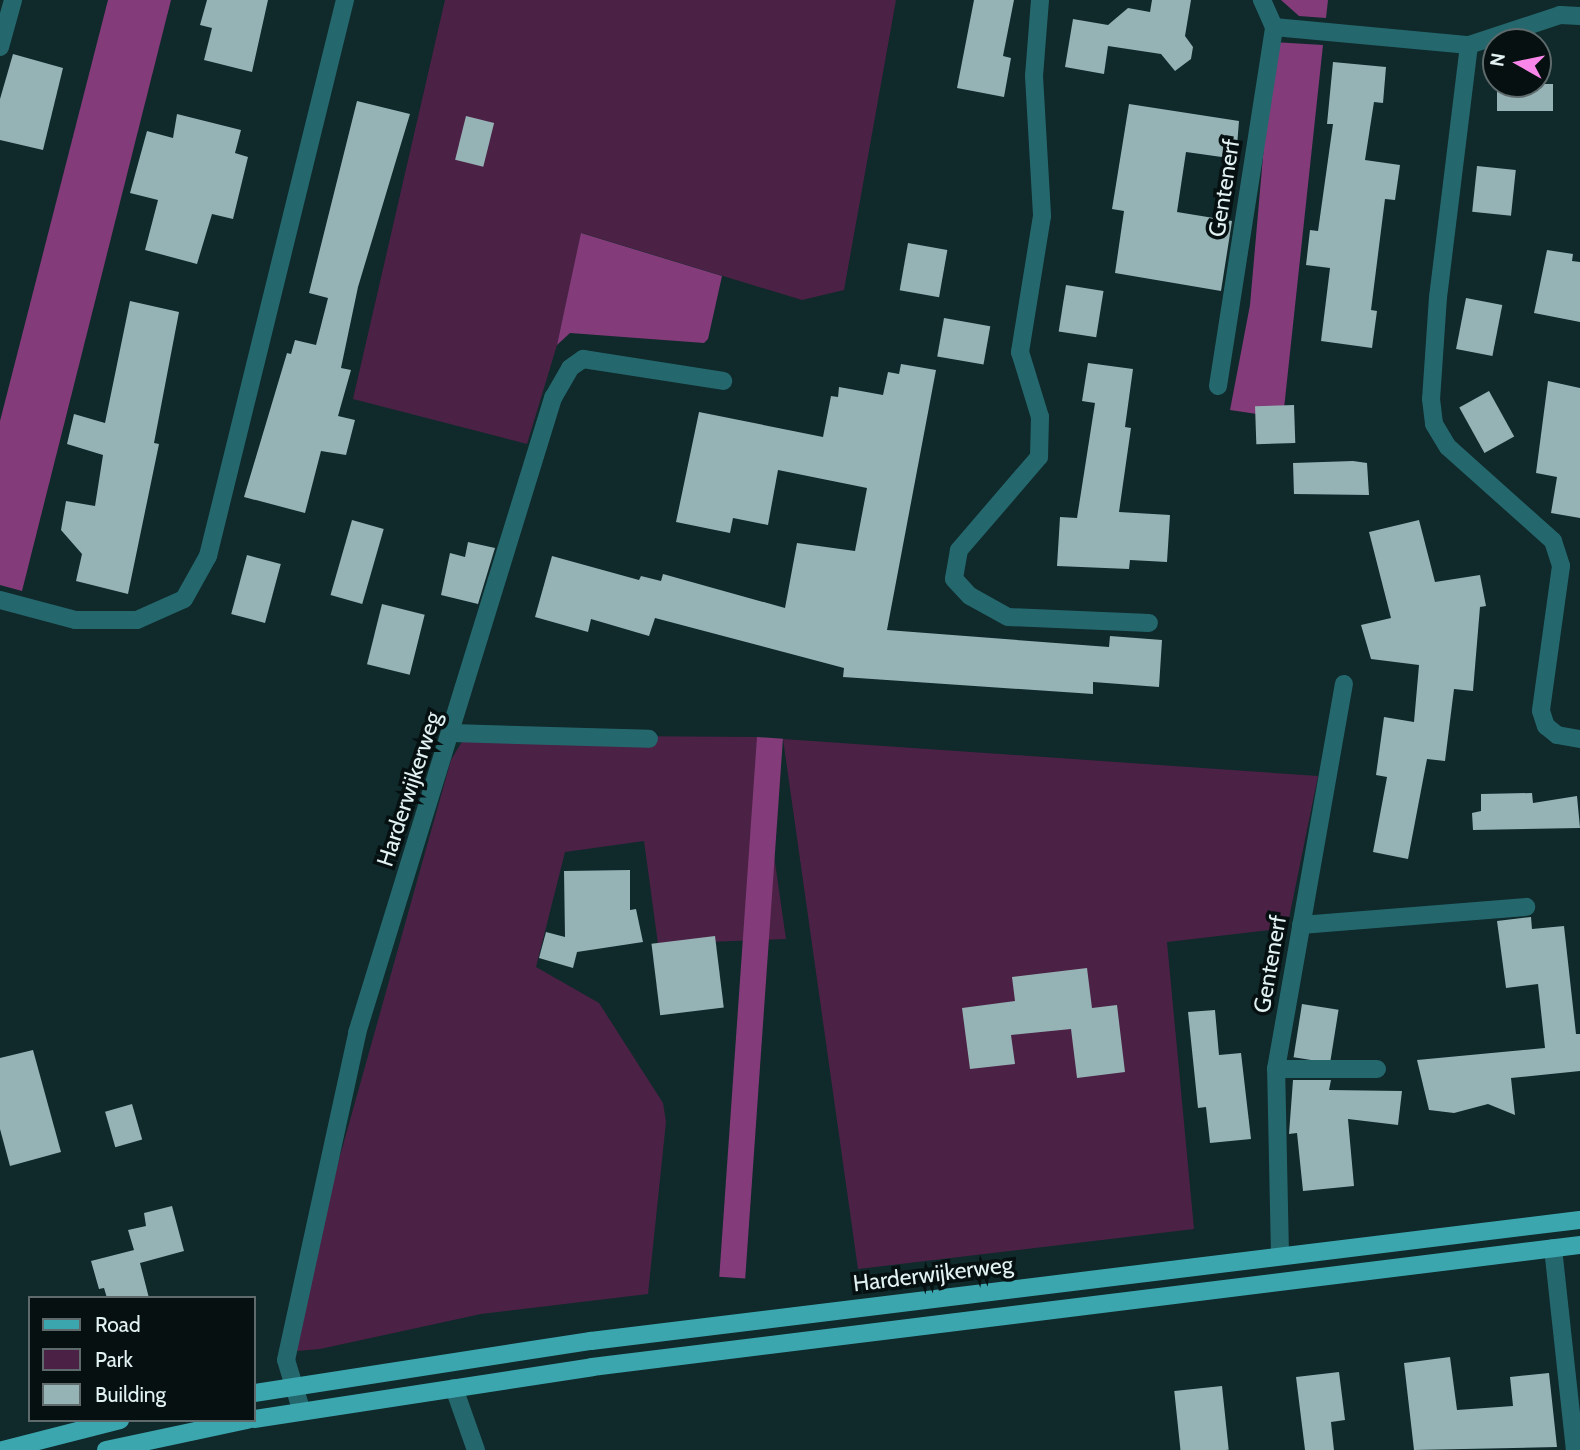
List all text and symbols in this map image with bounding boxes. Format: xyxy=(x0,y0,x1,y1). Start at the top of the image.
north arrow xyxy=(1482,28,1552,98)
text: N xyxy=(1485,52,1510,68)
street label: Gentenerf xyxy=(1203,137,1245,239)
street label: Harderwijkerweg xyxy=(371,708,447,870)
street label: Gentenerf xyxy=(1248,913,1292,1015)
street label: Harderwijkerweg xyxy=(851,1250,1015,1298)
legend xyxy=(28,1296,256,1422)
text: Road xyxy=(95,1312,141,1337)
text: Park xyxy=(95,1347,133,1372)
text: Building xyxy=(95,1382,166,1407)

